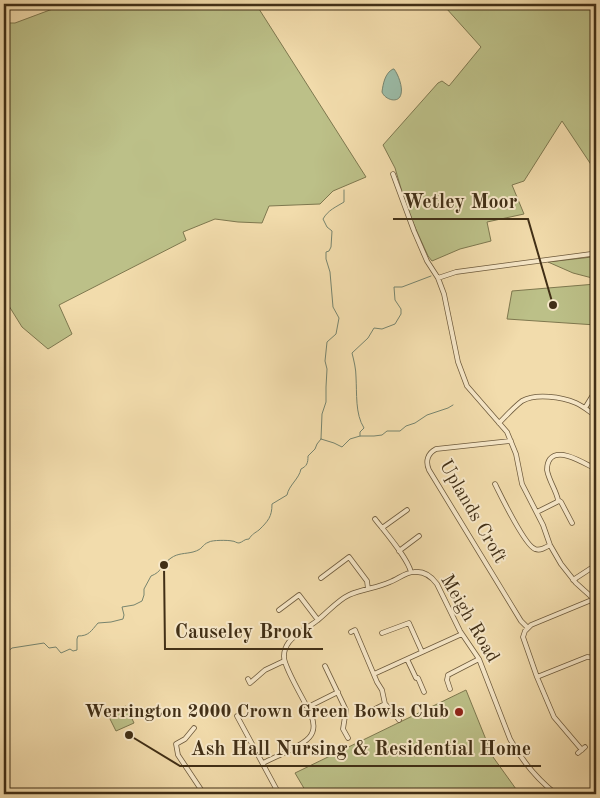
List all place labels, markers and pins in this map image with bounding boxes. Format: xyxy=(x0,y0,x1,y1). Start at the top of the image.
callout: Wetley Moor xyxy=(393,184,528,219)
callout: Causeley Brook xyxy=(165,614,323,649)
place label: Werrington 2000 Crown Green Bowls Club xyxy=(84,703,449,722)
marker: Werrington 2000 Crown Green Bowls Club xyxy=(453,706,465,718)
callout: Ash Hall Nursing & Residential Home xyxy=(180,731,541,766)

